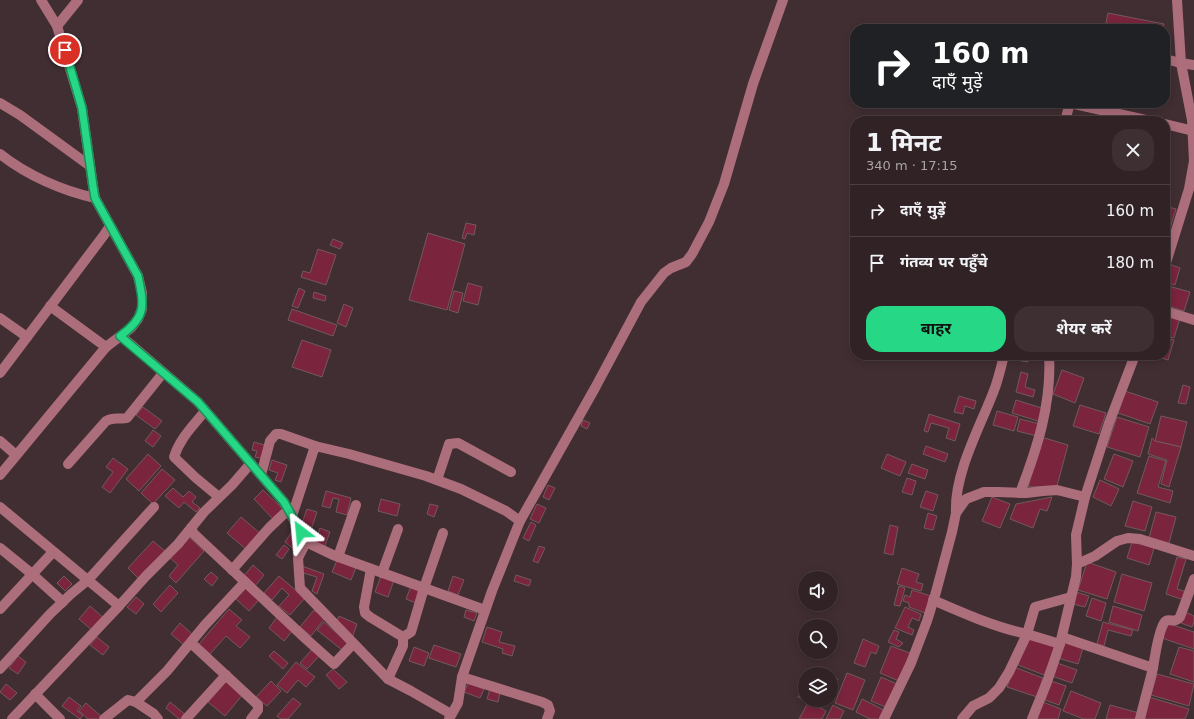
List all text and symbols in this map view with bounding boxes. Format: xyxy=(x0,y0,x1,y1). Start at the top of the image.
pin xyxy=(48,33,82,67)
text: 160 m xyxy=(932,37,1029,70)
icon: arrive xyxy=(54,39,76,61)
icon: right xyxy=(866,40,918,92)
text: दाएँ मुड़ें xyxy=(932,71,982,92)
text: 1 मिनट xyxy=(866,129,941,157)
button: close xyxy=(1112,129,1154,171)
text: 340 m · 17:15 xyxy=(866,158,957,173)
icon: right xyxy=(866,200,888,222)
text: दाएँ मुड़ें xyxy=(900,201,946,219)
text: 160 m xyxy=(1106,202,1154,220)
icon: arrive xyxy=(866,252,888,274)
text: गंतव्य पर पहुँचे xyxy=(900,253,988,271)
text: 180 m xyxy=(1106,254,1154,272)
button: बाहर xyxy=(866,306,1006,352)
button: शेयर करें xyxy=(1014,306,1154,352)
position arrow xyxy=(280,511,322,553)
map controls xyxy=(798,571,838,707)
button: sound xyxy=(798,571,838,611)
button: search xyxy=(798,619,838,659)
button: layers xyxy=(798,667,838,707)

